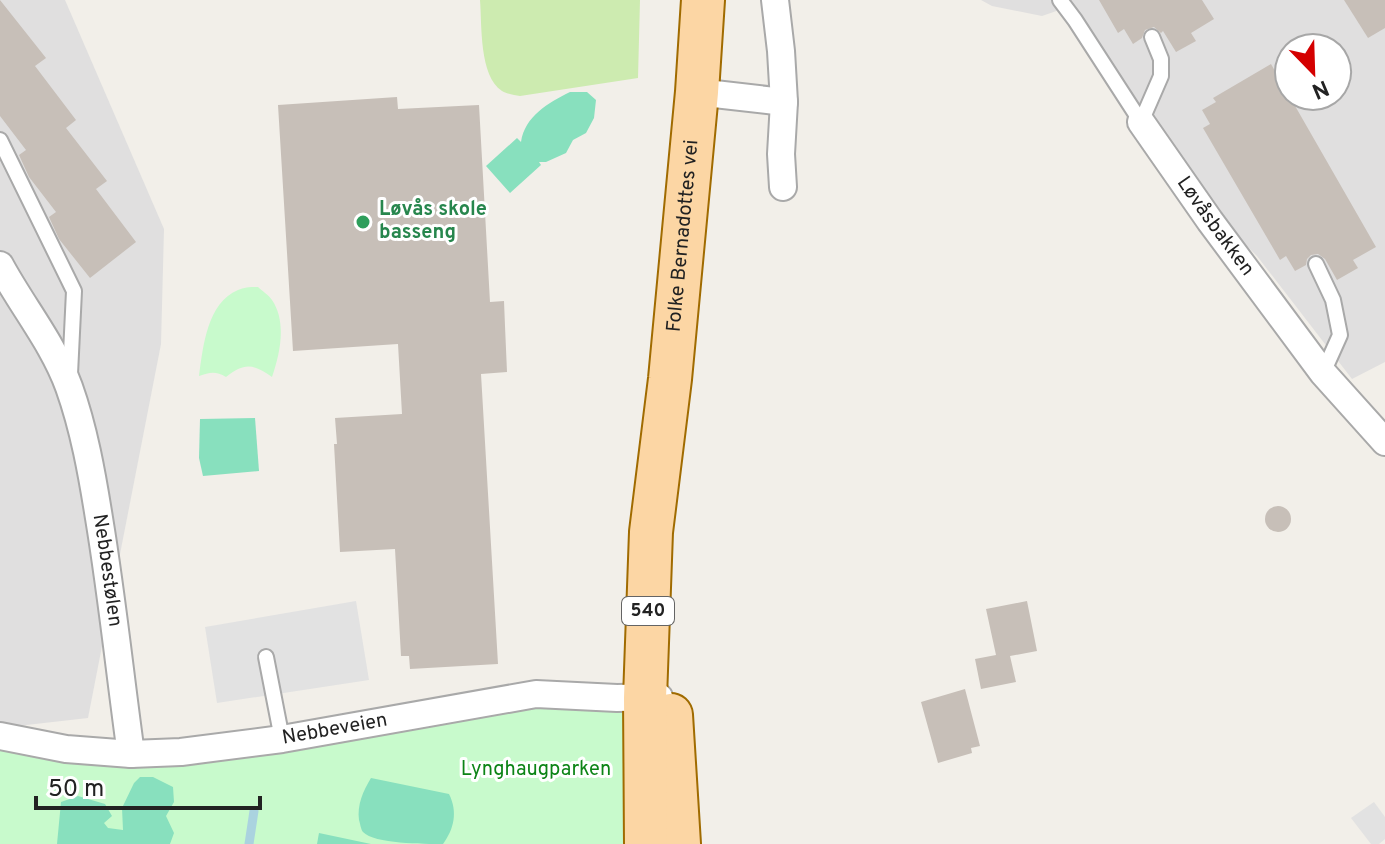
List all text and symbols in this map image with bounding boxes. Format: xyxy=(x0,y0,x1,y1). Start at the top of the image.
north arrow xyxy=(1273,32,1353,112)
text: N xyxy=(1307,73,1332,104)
street label: Folke Bernadottes vei xyxy=(661,139,705,333)
street label: Løvåsbakken xyxy=(1170,172,1260,282)
place label: Løvås skole basseng xyxy=(379,197,487,246)
marker: Løvås skole basseng xyxy=(354,213,372,231)
street label: Nebbestølen xyxy=(86,512,128,628)
road number: 540 xyxy=(622,597,674,625)
street label: Nebbeveien xyxy=(280,708,389,752)
park label: Lynghaugparken xyxy=(461,757,611,783)
scale bar xyxy=(36,760,260,810)
text: 50 m xyxy=(48,775,104,805)

